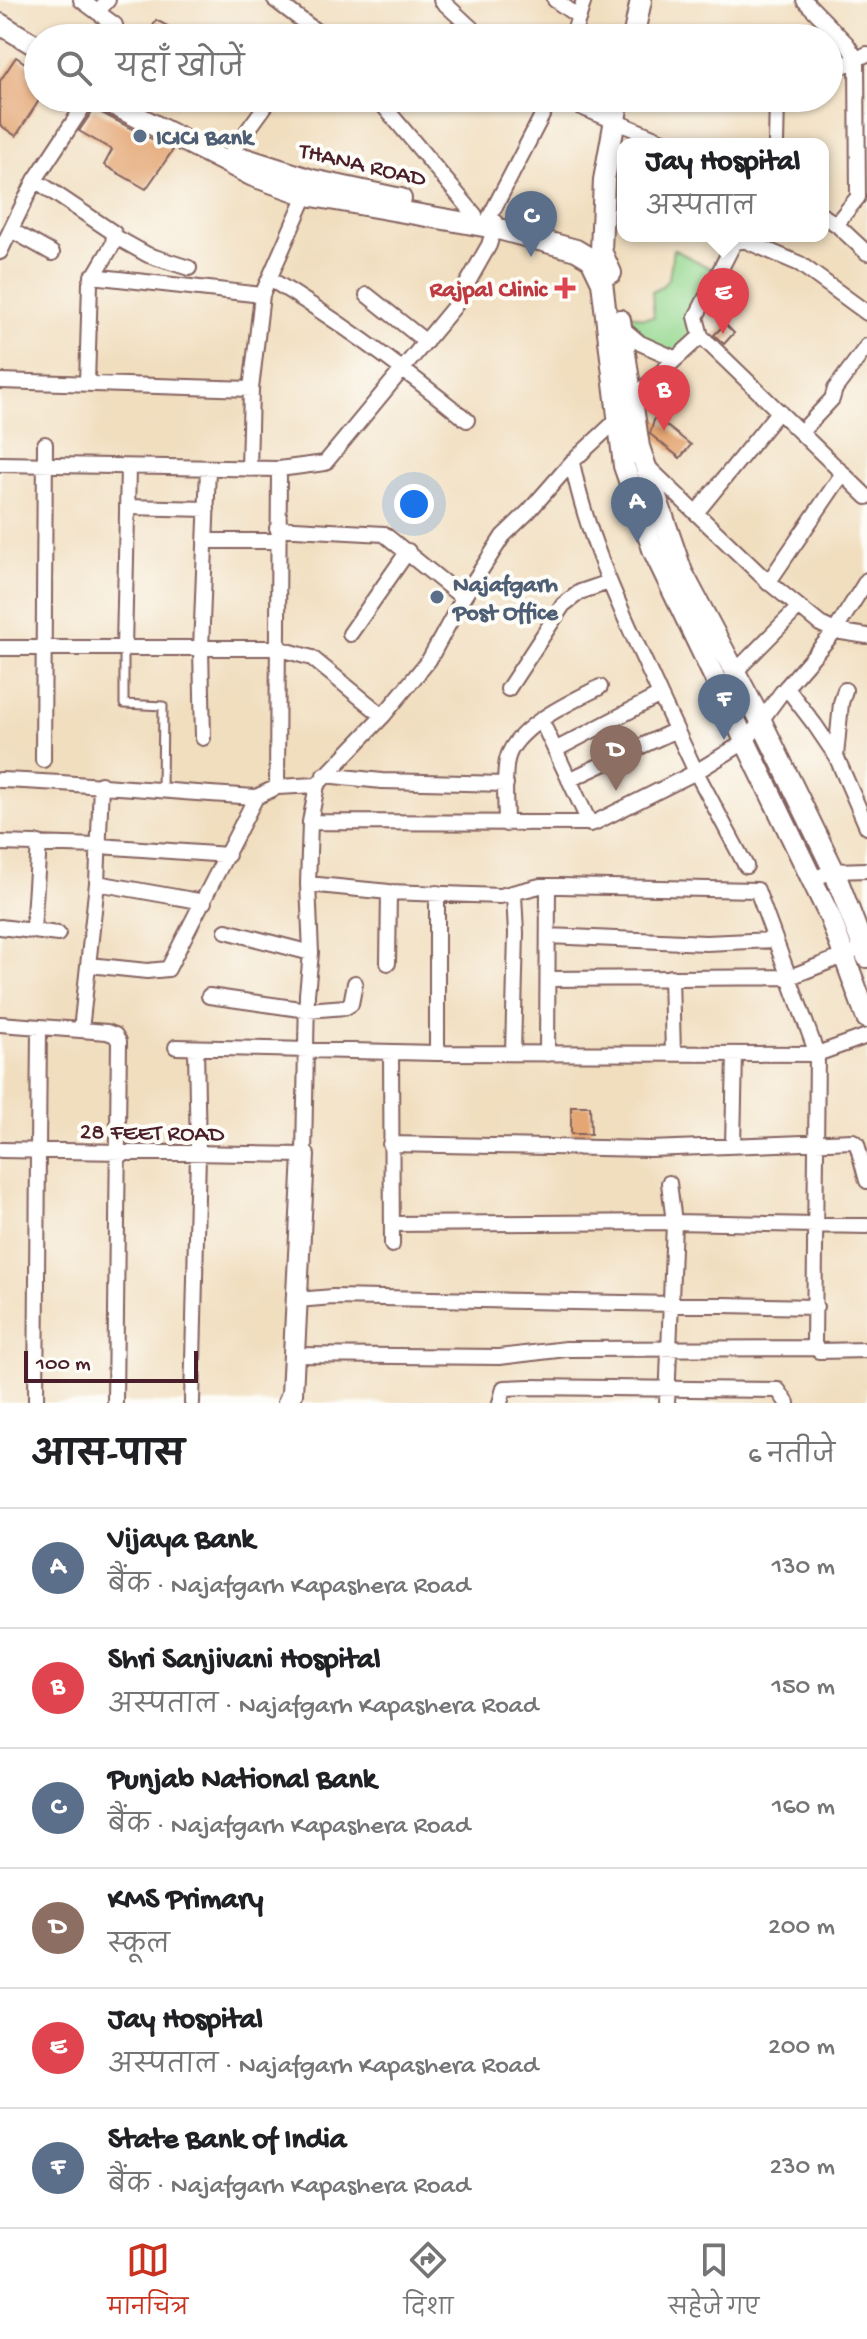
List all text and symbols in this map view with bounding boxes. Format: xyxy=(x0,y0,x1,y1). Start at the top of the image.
search box xyxy=(24,24,843,112)
icon: search xyxy=(52,46,96,90)
text: यहाँ खोजें xyxy=(116,53,244,88)
place label: ICICI Bank xyxy=(156,125,256,154)
marker: ICICI Bank xyxy=(131,127,149,145)
street label: THANA ROAD xyxy=(294,137,429,195)
popup xyxy=(617,138,829,242)
text: Jay Hospital xyxy=(646,146,800,181)
pin: C xyxy=(505,191,557,257)
text: अस्पताल xyxy=(646,194,756,225)
pin: E xyxy=(697,268,749,334)
place label: Rajpal Clinic xyxy=(429,277,549,306)
marker: Rajpal Clinic xyxy=(554,277,576,299)
pin: B xyxy=(638,365,690,431)
pin: A xyxy=(611,477,663,543)
your location xyxy=(394,484,434,524)
place label: Najafgarh Post Office xyxy=(451,572,560,629)
marker: Najafgarh Post Office xyxy=(428,588,446,606)
pin: F xyxy=(698,674,750,740)
pin: D xyxy=(590,725,642,791)
street label: 28 FEET ROAD xyxy=(79,1119,225,1150)
scale bar xyxy=(24,1347,198,1383)
text: 100 m xyxy=(36,1352,91,1378)
text: आस-पास xyxy=(32,1438,184,1478)
text: 6 नतीजे xyxy=(748,1442,835,1473)
text: Vijaya Bank xyxy=(108,1524,255,1559)
text: A xyxy=(50,1553,66,1584)
text: 130 m xyxy=(772,1553,835,1584)
text: बैंक · Najafgarh Kapashera Road xyxy=(108,1572,470,1603)
text: Shri Sanjivani Hospital xyxy=(108,1644,381,1679)
text: B xyxy=(51,1673,65,1704)
text: 150 m xyxy=(771,1673,835,1704)
text: अस्पताल · Najafgarh Kapashera Road xyxy=(108,1692,538,1723)
text: Punjab National Bank xyxy=(108,1764,376,1799)
text: C xyxy=(51,1793,65,1824)
text: 160 m xyxy=(772,1793,835,1824)
text: बैंक · Najafgarh Kapashera Road xyxy=(108,1812,470,1843)
text: KMS Primary xyxy=(108,1884,263,1919)
text: D xyxy=(50,1913,66,1944)
text: 200 m xyxy=(768,1913,835,1944)
text: स्कूल xyxy=(108,1932,170,1963)
text: Jay Hospital xyxy=(108,2004,263,2039)
text: E xyxy=(50,2033,66,2064)
text: 200 m xyxy=(768,2033,835,2064)
text: अस्पताल · Najafgarh Kapashera Road xyxy=(108,2052,538,2083)
text: State Bank of India xyxy=(108,2124,346,2159)
text: F xyxy=(51,2153,65,2184)
text: 230 m xyxy=(769,2153,835,2184)
text: बैंक · Najafgarh Kapashera Road xyxy=(108,2172,470,2203)
tab: मानचित्र xyxy=(108,2238,188,2331)
tab: दिशा xyxy=(403,2238,453,2331)
tab: सहेजे गए xyxy=(668,2238,759,2331)

